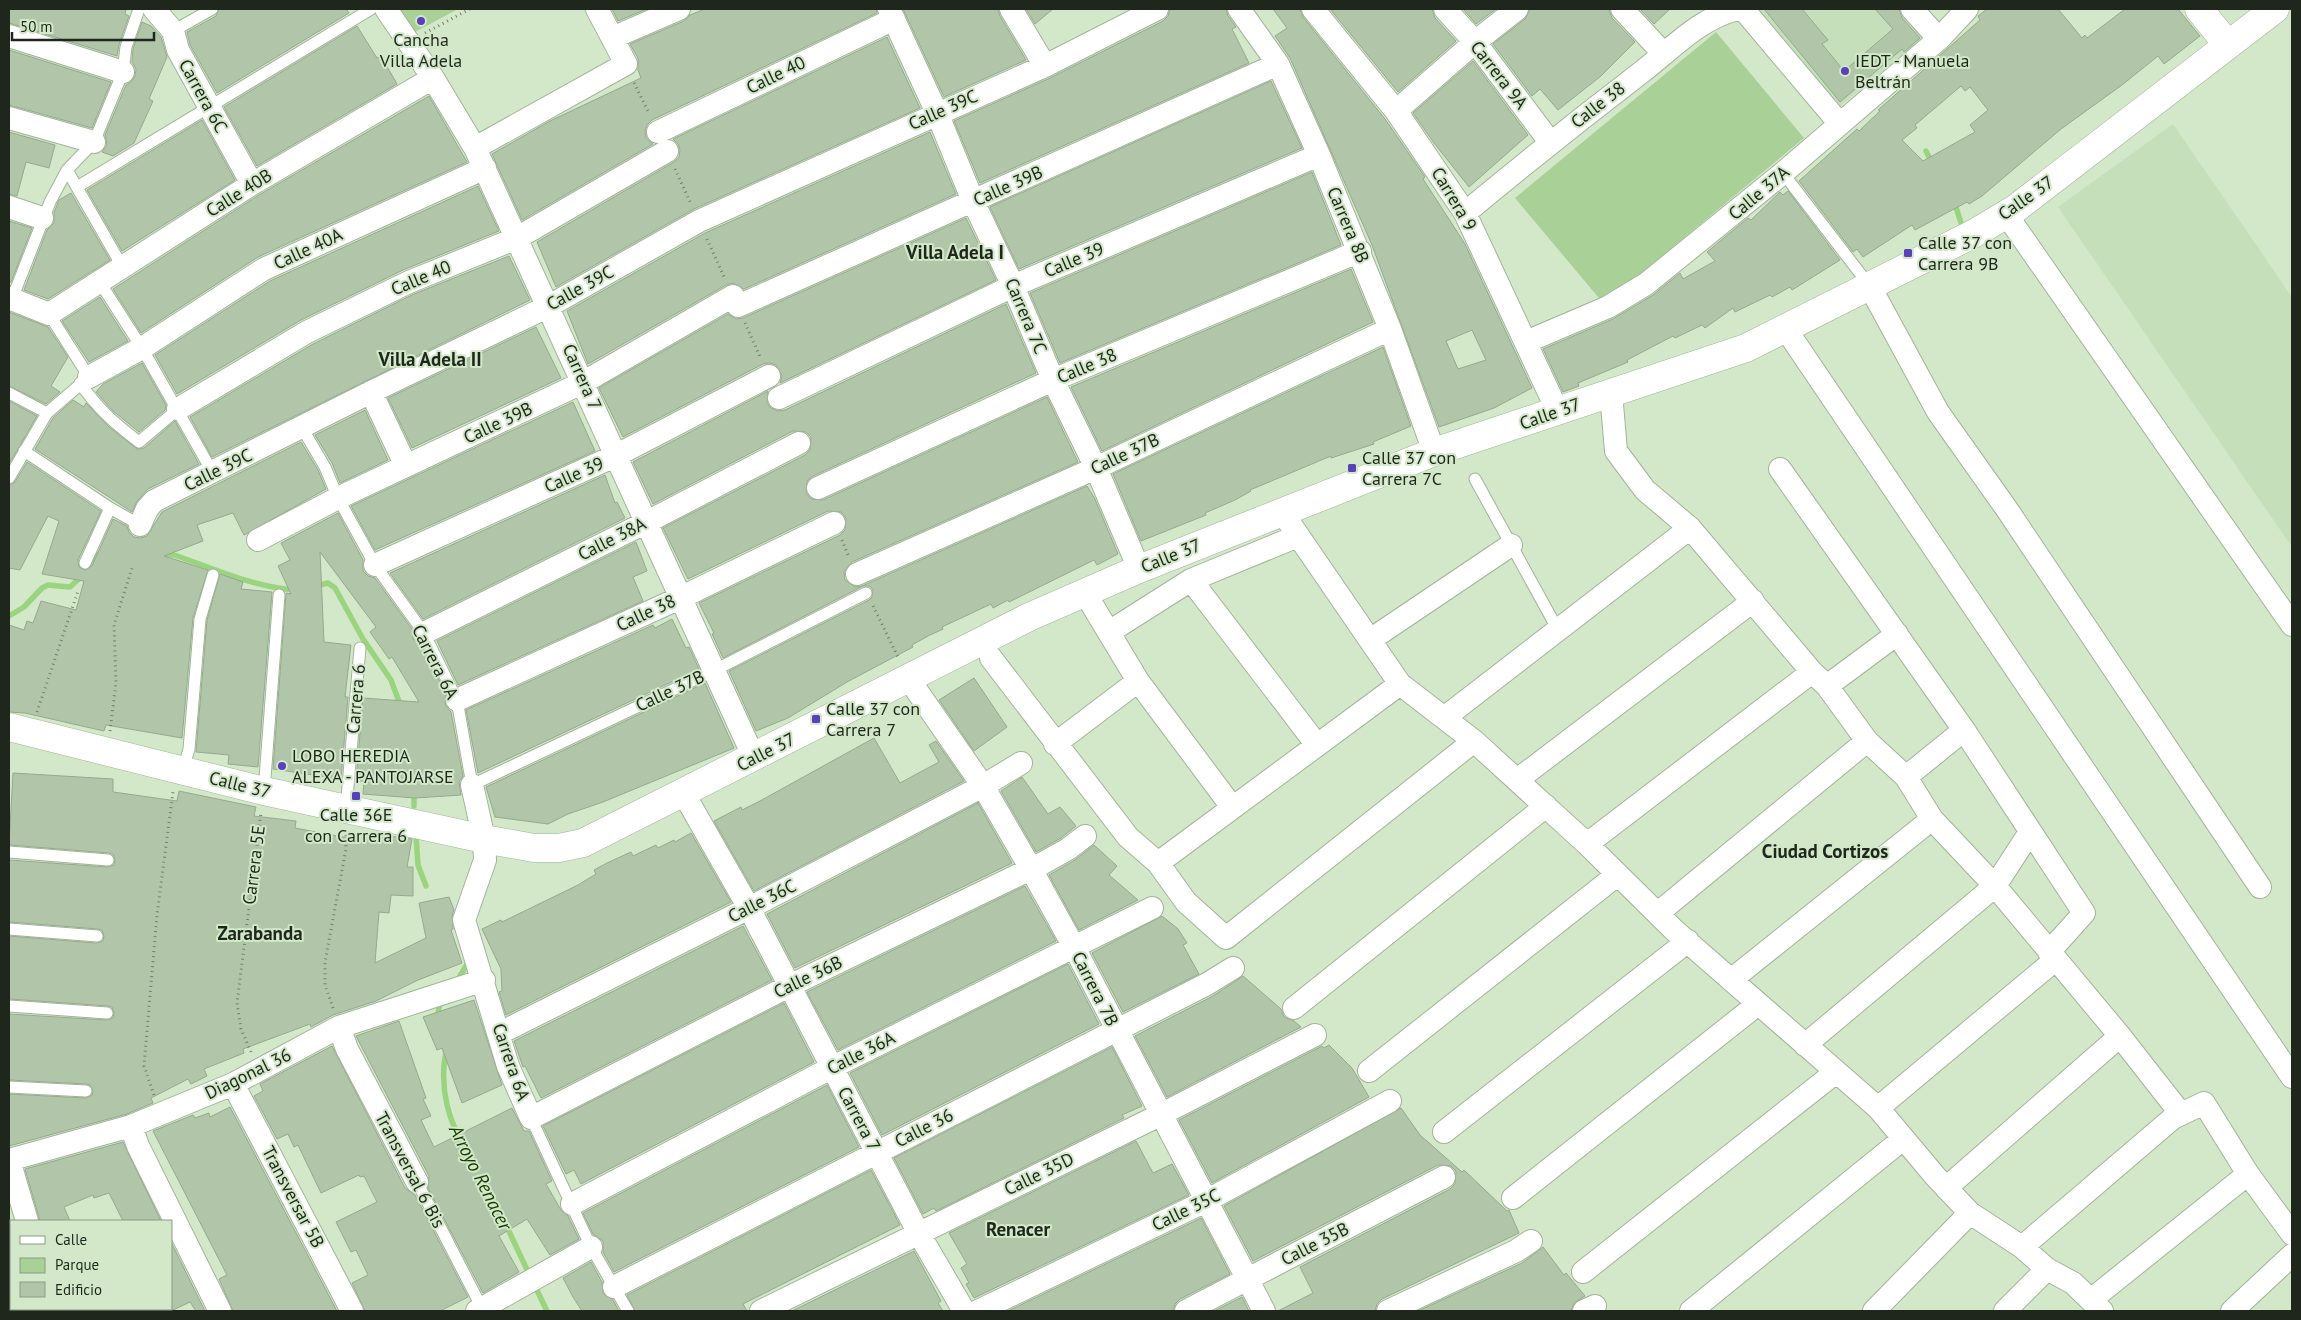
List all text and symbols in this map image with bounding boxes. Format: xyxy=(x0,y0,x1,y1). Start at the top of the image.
scale bar xyxy=(12,10,155,42)
marker: Cancha Villa Adela xyxy=(415,15,427,27)
text: 50 m xyxy=(20,17,53,36)
place label: Cancha Villa Adela xyxy=(379,28,462,72)
street label: Carrera 9A xyxy=(1466,36,1534,114)
place label: IEDT - Manuela Beltrán xyxy=(1855,49,1969,93)
street label: Calle 40 xyxy=(742,50,809,99)
street label: Carrera 6C xyxy=(174,55,233,136)
marker: IEDT - Manuela Beltrán xyxy=(1839,65,1851,77)
street label: Calle 38 xyxy=(1566,76,1630,133)
street label: Calle 39C xyxy=(905,84,981,135)
street label: Calle 39B xyxy=(970,160,1046,211)
street label: Calle 37A xyxy=(1724,160,1794,225)
street label: Calle 40B xyxy=(201,163,276,222)
street label: Carrera 9 xyxy=(1427,163,1482,235)
street label: Calle 37 xyxy=(1993,170,2058,225)
street label: Carrera 8B xyxy=(1322,183,1375,266)
street label: Calle 40A xyxy=(270,222,346,275)
place label: Calle 37 con Carrera 9B xyxy=(1918,231,2012,275)
street label: Calle 39 xyxy=(1040,237,1107,282)
district label: Villa Adela I xyxy=(905,240,1004,264)
marker: Calle 37 con Carrera 9B xyxy=(1902,247,1914,259)
street label: Calle 40 xyxy=(387,255,454,300)
street label: Calle 39C xyxy=(542,260,617,315)
street label: Carrera 7C xyxy=(1000,275,1053,357)
street label: Carrera 7 xyxy=(558,340,607,413)
street label: Calle 38 xyxy=(1053,343,1120,388)
district label: Villa Adela II xyxy=(377,347,482,371)
street label: Calle 37 xyxy=(1516,392,1583,435)
street label: Calle 39B xyxy=(460,397,536,449)
street label: Calle 37B xyxy=(1087,428,1163,480)
street label: Calle 39C xyxy=(180,443,256,496)
place label: Calle 37 con Carrera 7C xyxy=(1362,446,1456,490)
street label: Calle 39 xyxy=(540,451,607,498)
marker: Calle 37 con Carrera 7C xyxy=(1346,462,1358,474)
street label: Calle 38A xyxy=(574,511,650,565)
street label: Calle 37 xyxy=(1137,533,1204,578)
street label: Calle 38 xyxy=(612,589,679,636)
street label: Carrera 6A xyxy=(407,621,464,703)
street label: Carrera 6 xyxy=(341,663,370,735)
street label: Calle 37B xyxy=(632,665,708,717)
place label: Calle 37 con Carrera 7 xyxy=(826,697,920,741)
marker: Calle 37 con Carrera 7 xyxy=(810,713,822,725)
street label: Calle 37 xyxy=(732,727,799,776)
place label: LOBO HEREDIA ALEXA - PANTOJARSE xyxy=(292,744,454,788)
marker: LOBO HEREDIA ALEXA - PANTOJARSE xyxy=(276,760,288,772)
street label: Calle 37 xyxy=(207,766,273,803)
marker: Calle 36E con Carrera 6 xyxy=(350,790,362,802)
place label: Calle 36E con Carrera 6 xyxy=(305,803,407,847)
street label: Carrera 5E xyxy=(237,824,270,906)
district label: Ciudad Cortizos xyxy=(1762,839,1888,863)
street label: Calle 36C xyxy=(724,874,800,927)
district label: Zarabanda xyxy=(217,921,303,945)
street label: Carrera 7B xyxy=(1067,948,1124,1030)
street label: Calle 36B xyxy=(770,950,846,1003)
street label: Carrera 6A xyxy=(487,1020,536,1104)
street label: Calle 36A xyxy=(823,1025,899,1079)
street label: Diagonal 36 xyxy=(201,1043,295,1104)
street label: Carrera 7 xyxy=(833,1082,886,1155)
street label: Calle 36 xyxy=(890,1103,957,1152)
street label: Transversal 6 Bis xyxy=(370,1108,451,1232)
water label: Arroyo Renacer xyxy=(444,1119,519,1235)
street label: Transversar 5B xyxy=(257,1142,330,1252)
street label: Calle 35D xyxy=(1000,1147,1077,1200)
street label: Calle 35C xyxy=(1148,1183,1224,1236)
district label: Renacer xyxy=(986,1217,1050,1241)
street label: Calle 35B xyxy=(1277,1217,1353,1270)
legend xyxy=(10,1220,172,1310)
text: Calle xyxy=(55,1230,87,1249)
text: Parque xyxy=(55,1255,99,1274)
text: Edificio xyxy=(55,1280,102,1299)

